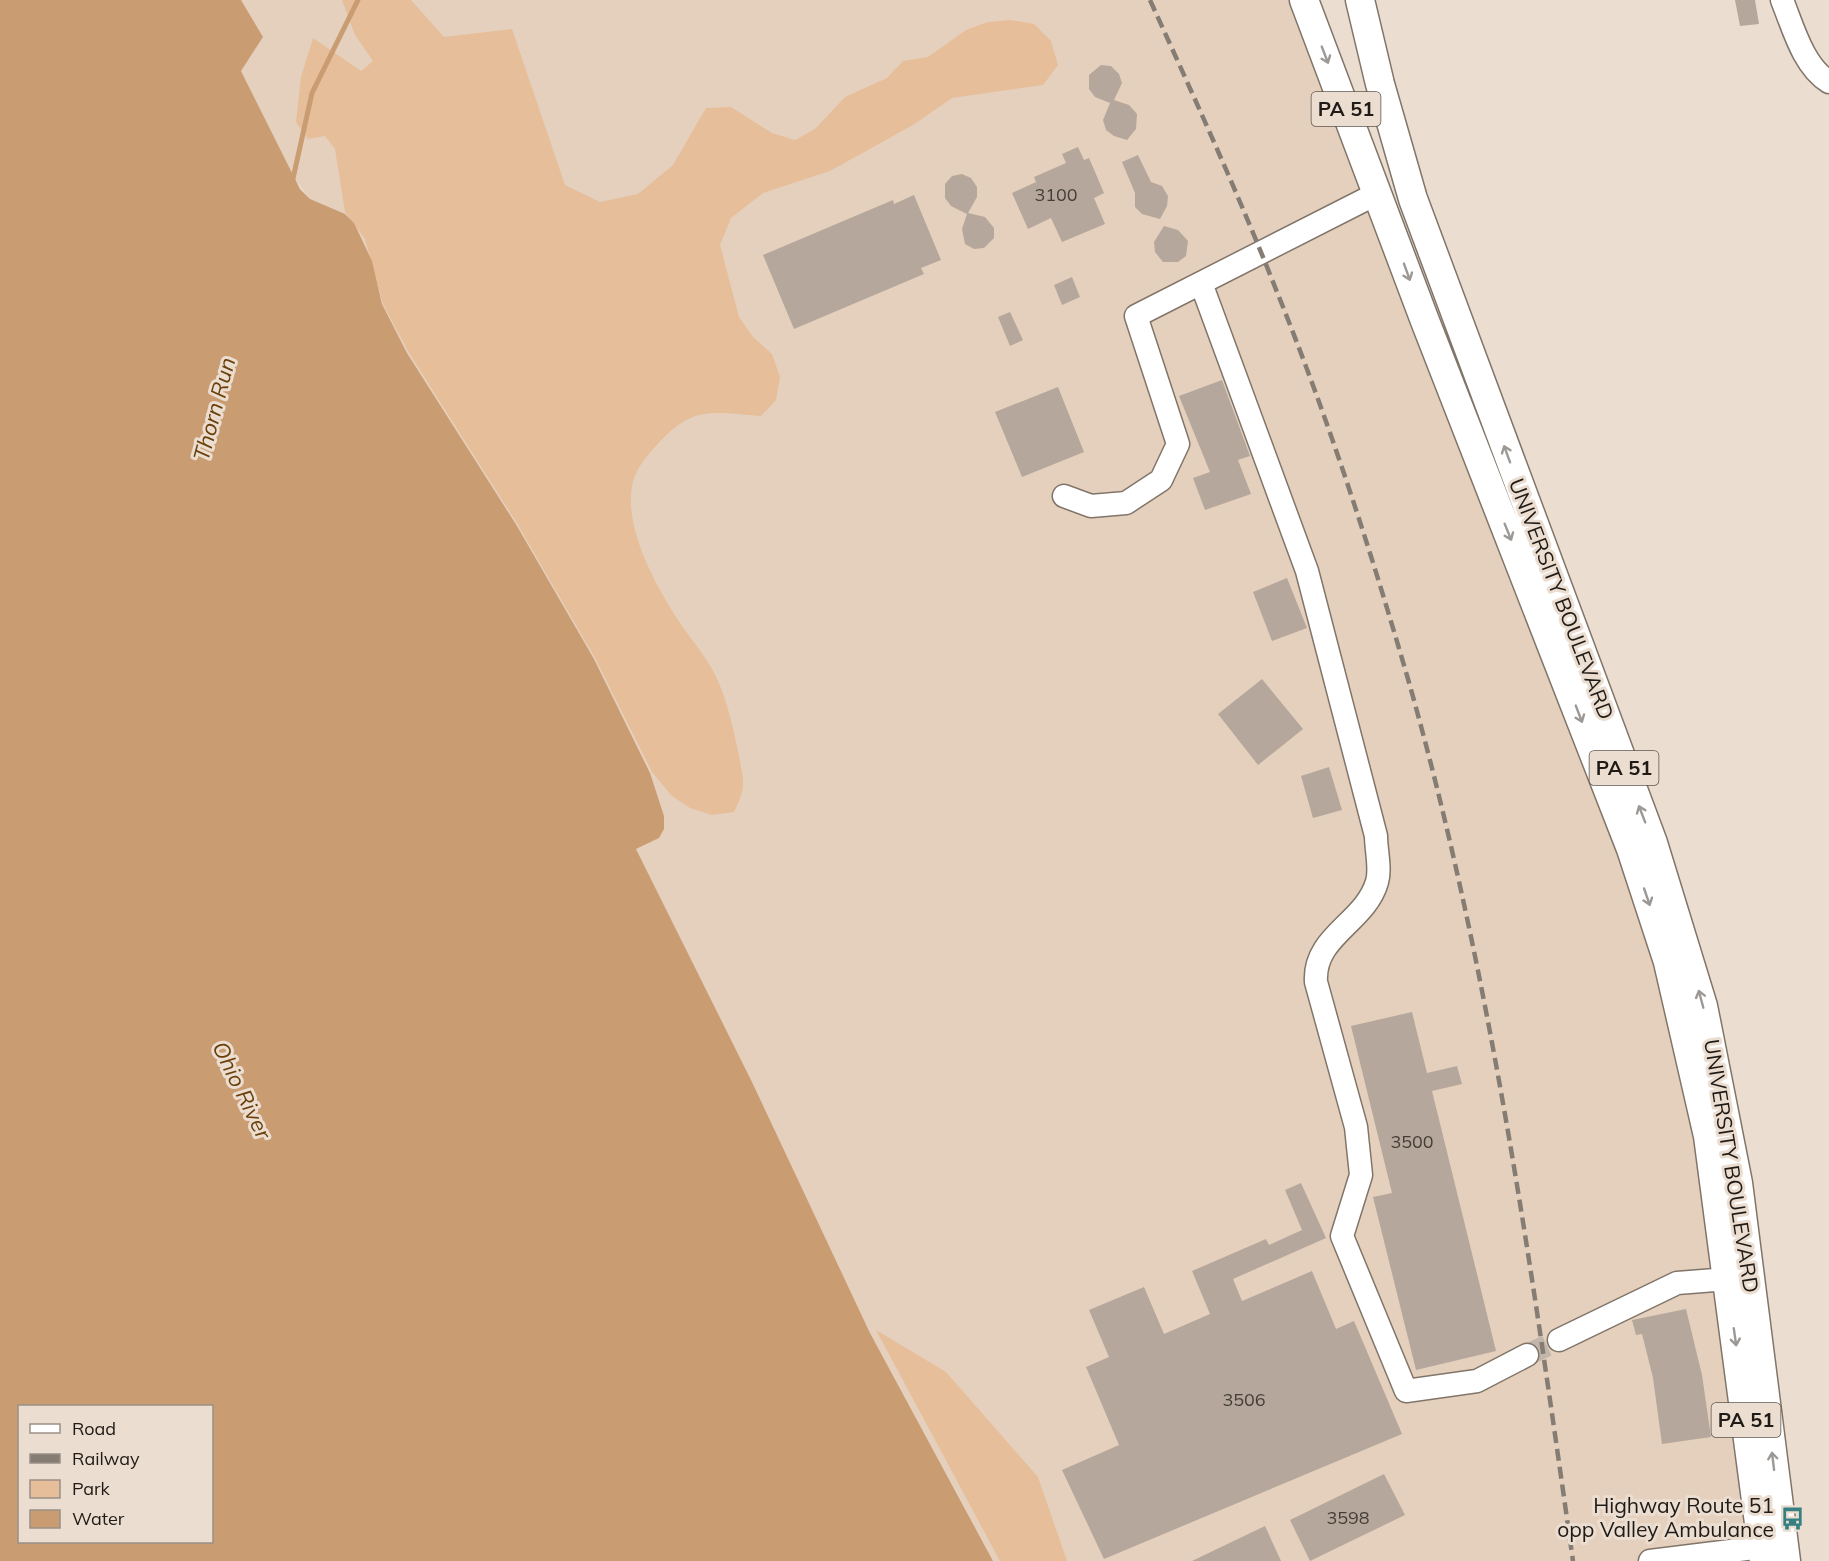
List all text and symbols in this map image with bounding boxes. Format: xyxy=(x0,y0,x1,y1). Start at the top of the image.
one-way arrow xyxy=(1320,45,1331,64)
road number: PA 51 xyxy=(1312,92,1380,126)
house number: 3100 xyxy=(1034,183,1078,206)
one-way arrow xyxy=(1402,262,1413,281)
water label: Thorn Run xyxy=(187,354,241,464)
one-way arrow xyxy=(1500,445,1511,464)
street label: UNIVERSITY BOULEVARD xyxy=(1504,474,1620,723)
one-way arrow xyxy=(1503,523,1514,541)
one-way arrow xyxy=(1575,704,1586,723)
road number: PA 51 xyxy=(1590,751,1658,785)
one-way arrow xyxy=(1635,805,1646,823)
one-way arrow xyxy=(1643,887,1654,905)
one-way arrow xyxy=(1694,990,1706,1009)
water label: Ohio River xyxy=(206,1037,278,1144)
street label: UNIVERSITY BOULEVARD xyxy=(1699,1037,1765,1294)
house number: 3500 xyxy=(1390,1130,1434,1153)
one-way arrow xyxy=(1730,1326,1741,1346)
house number: 3506 xyxy=(1222,1388,1266,1411)
road number: PA 51 xyxy=(1712,1403,1780,1437)
legend xyxy=(18,1405,213,1543)
text: Road xyxy=(72,1417,116,1440)
text: Railway xyxy=(72,1447,140,1470)
one-way arrow xyxy=(1767,1452,1778,1472)
text: Park xyxy=(72,1477,111,1500)
place label: Highway Route 51 opp Valley Ambulance xyxy=(1557,1492,1774,1542)
bus stop icon: Highway Route 51 opp Valley Ambulance xyxy=(1779,1505,1805,1531)
house number: 3598 xyxy=(1326,1506,1370,1529)
text: Water xyxy=(72,1507,125,1530)

